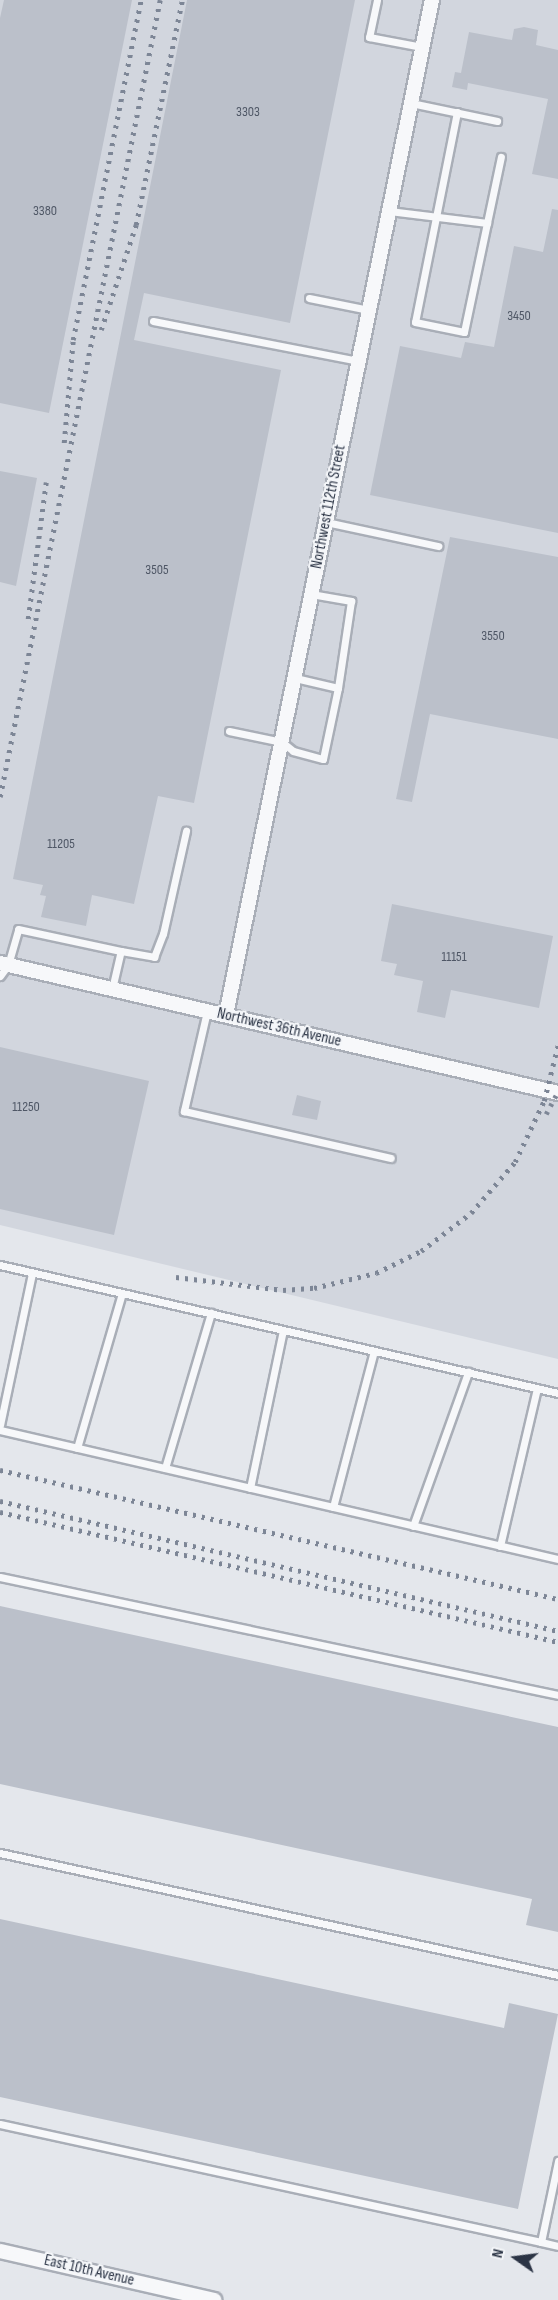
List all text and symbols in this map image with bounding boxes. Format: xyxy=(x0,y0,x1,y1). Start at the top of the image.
house number: 3303 xyxy=(236,104,260,120)
house number: 3380 xyxy=(33,203,57,219)
house number: 3450 xyxy=(507,308,531,324)
street label: Northwest 112th Street xyxy=(308,443,350,571)
house number: 3505 xyxy=(145,562,169,578)
house number: 3550 xyxy=(481,628,505,644)
house number: 11205 xyxy=(47,836,75,852)
house number: 11151 xyxy=(441,949,467,965)
street label: Northwest 36th Avenue xyxy=(215,1004,343,1052)
house number: 11250 xyxy=(12,1099,40,1115)
north arrow xyxy=(486,2228,546,2288)
text: N xyxy=(488,2247,508,2260)
street label: East 10th Avenue xyxy=(42,2251,136,2291)

